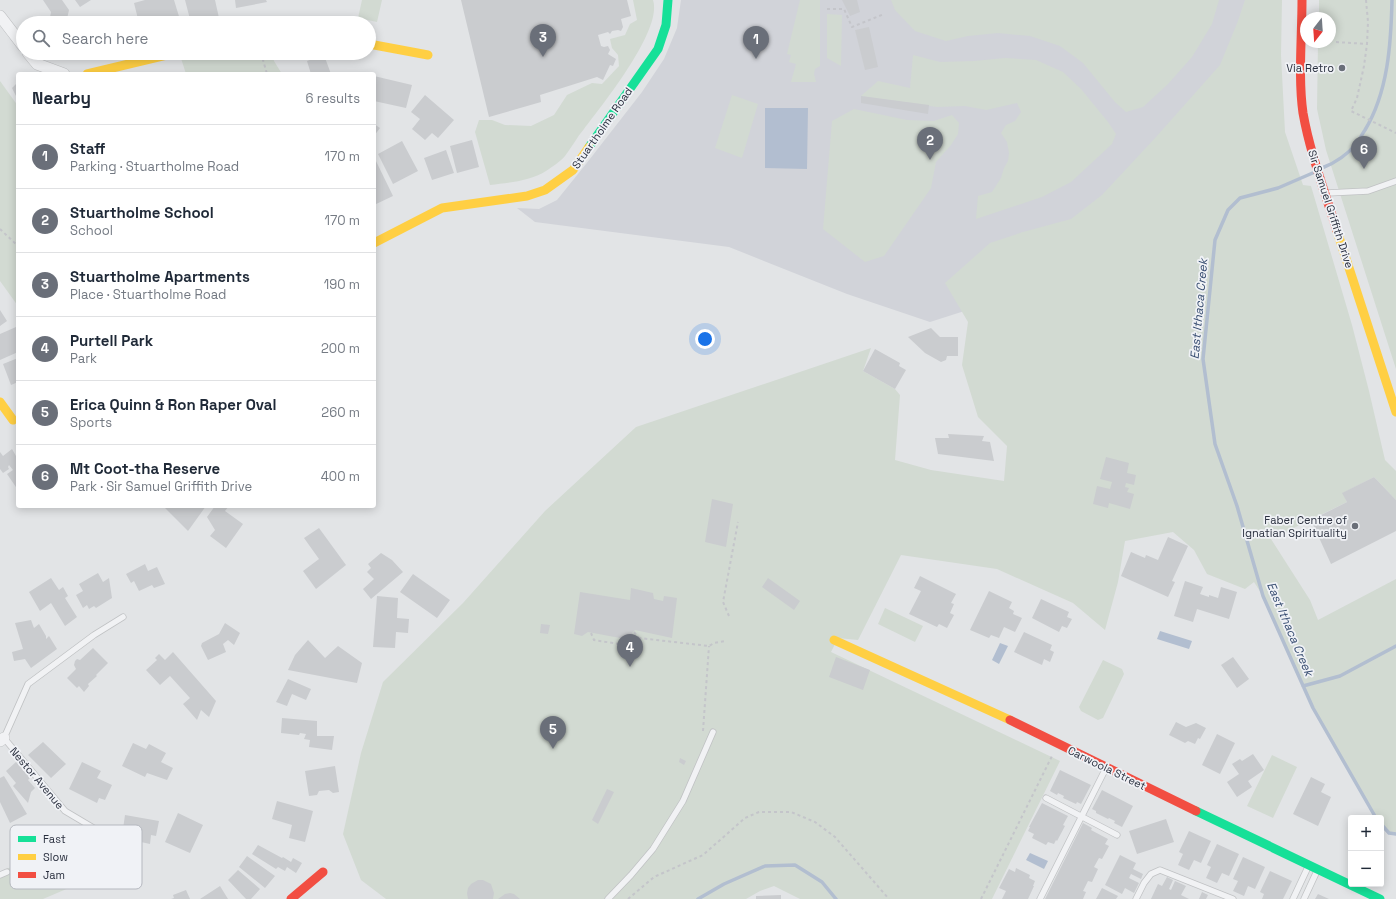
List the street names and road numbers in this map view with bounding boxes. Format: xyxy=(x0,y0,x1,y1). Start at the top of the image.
street label: Stuartholme Road xyxy=(569,85,635,171)
street label: Sir Samuel Griffith Drive xyxy=(1305,148,1357,270)
street label: Carwoola Street xyxy=(1066,743,1148,793)
street label: Nestor Avenue xyxy=(7,744,67,812)

